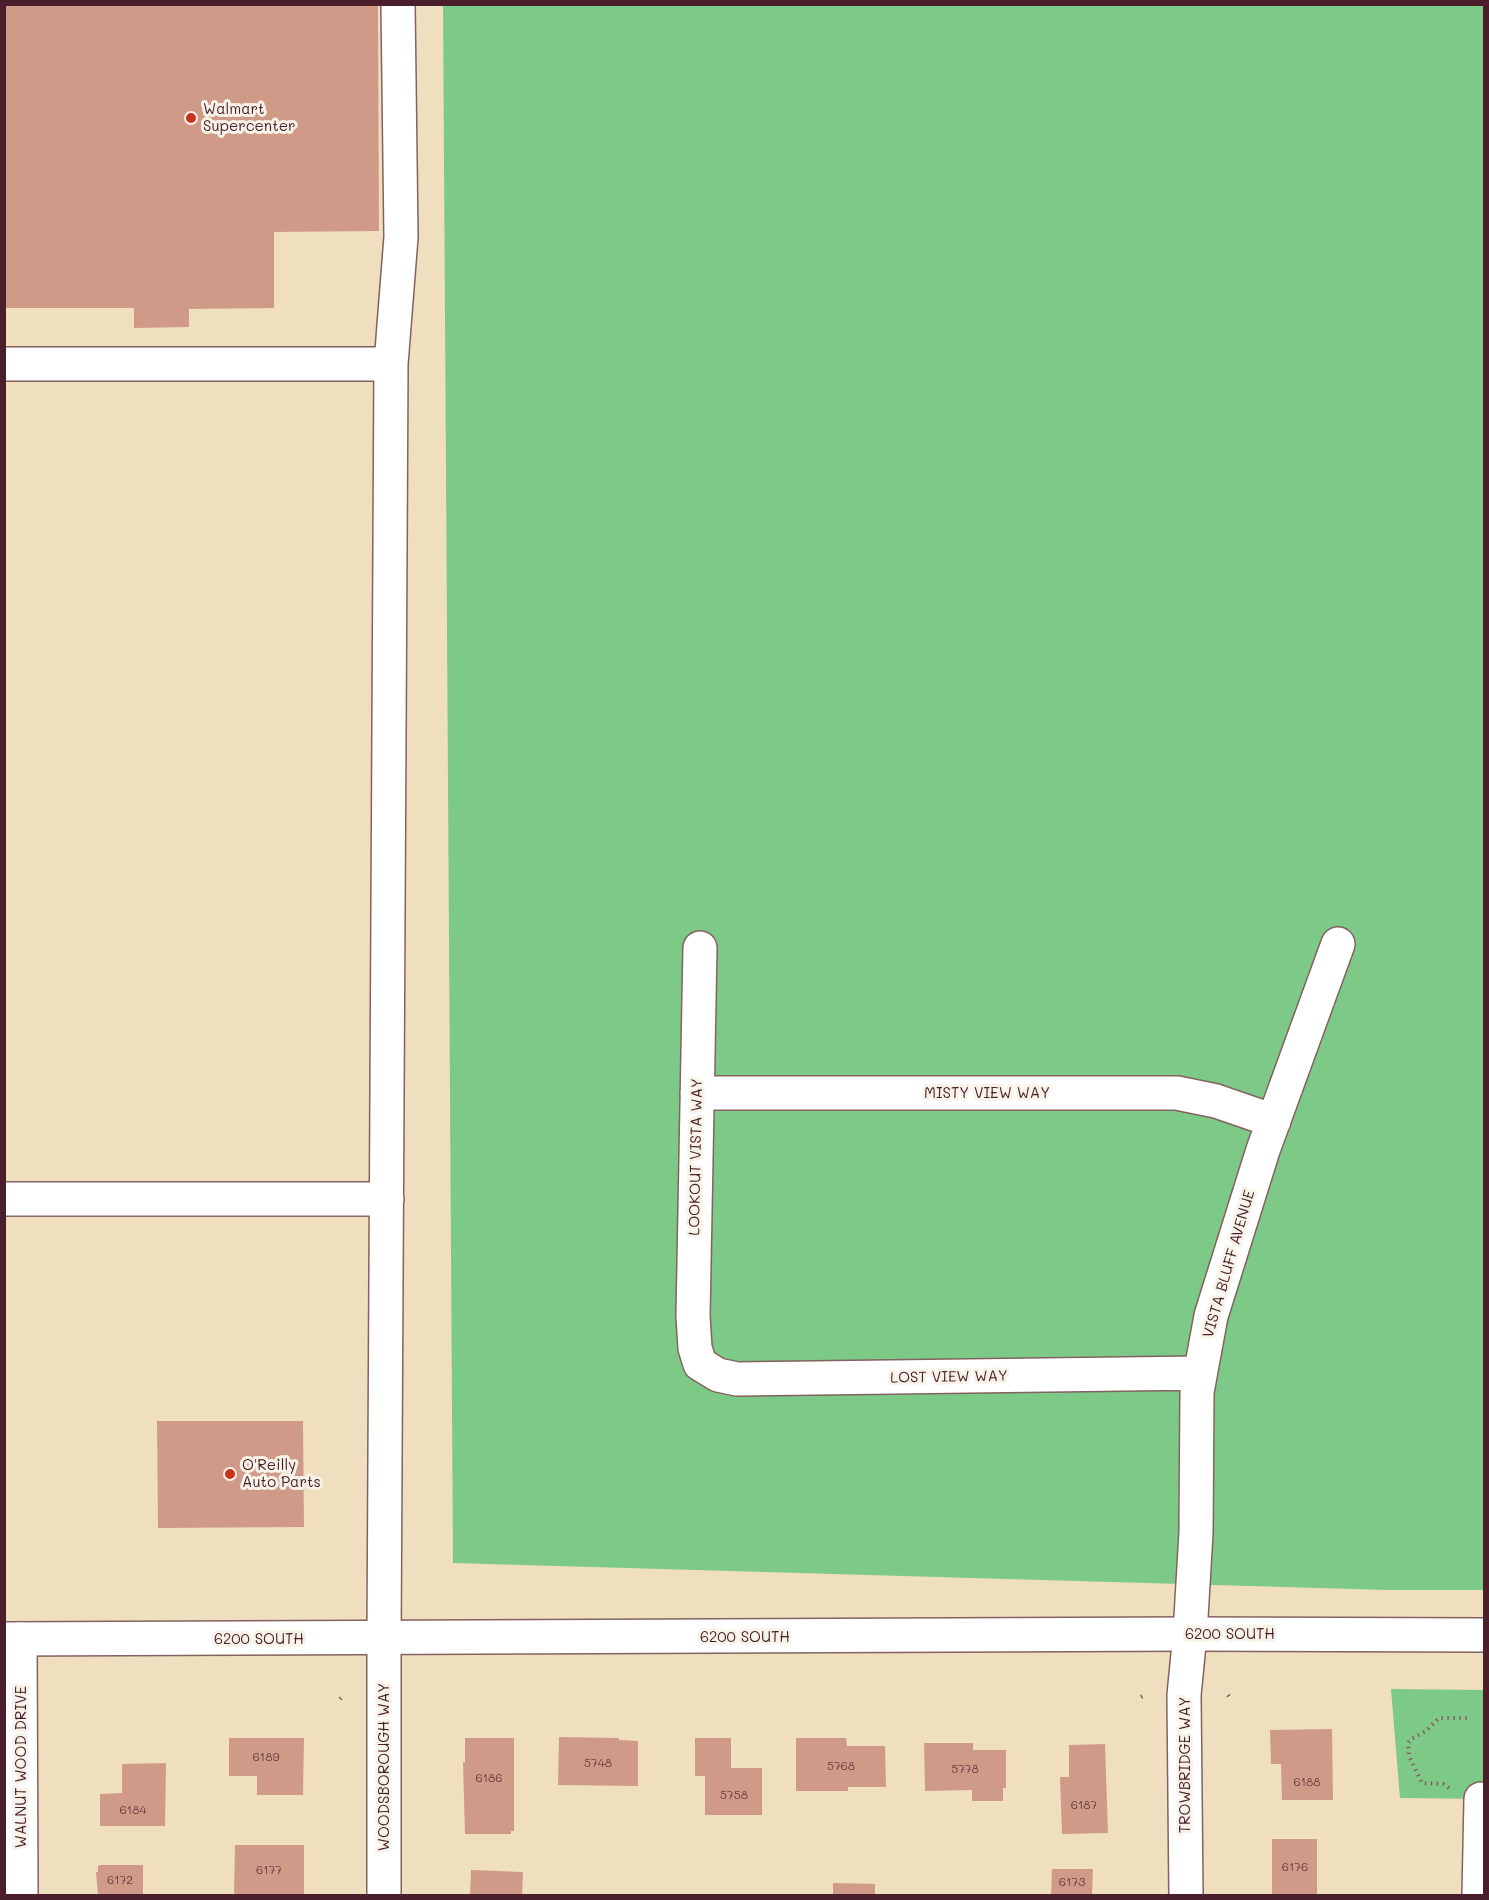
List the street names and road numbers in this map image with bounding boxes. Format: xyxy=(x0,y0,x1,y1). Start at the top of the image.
street label: LOOKOUT VISTA WAY xyxy=(686,1078,706,1236)
street label: MISTY VIEW WAY xyxy=(924,1084,1050,1102)
street label: VISTA BLUFF AVENUE xyxy=(1199,1188,1259,1340)
street label: LOST VIEW WAY xyxy=(890,1367,1008,1387)
street label: 6200 SOUTH xyxy=(1185,1625,1275,1643)
street label: 6200 SOUTH xyxy=(700,1628,790,1646)
street label: 6200 SOUTH xyxy=(214,1630,304,1648)
street label: WOODSBOROUGH WAY xyxy=(375,1683,393,1851)
street label: WALNUT WOOD DRIVE xyxy=(12,1686,30,1848)
street label: TROWBRIDGE WAY xyxy=(1176,1697,1194,1833)

